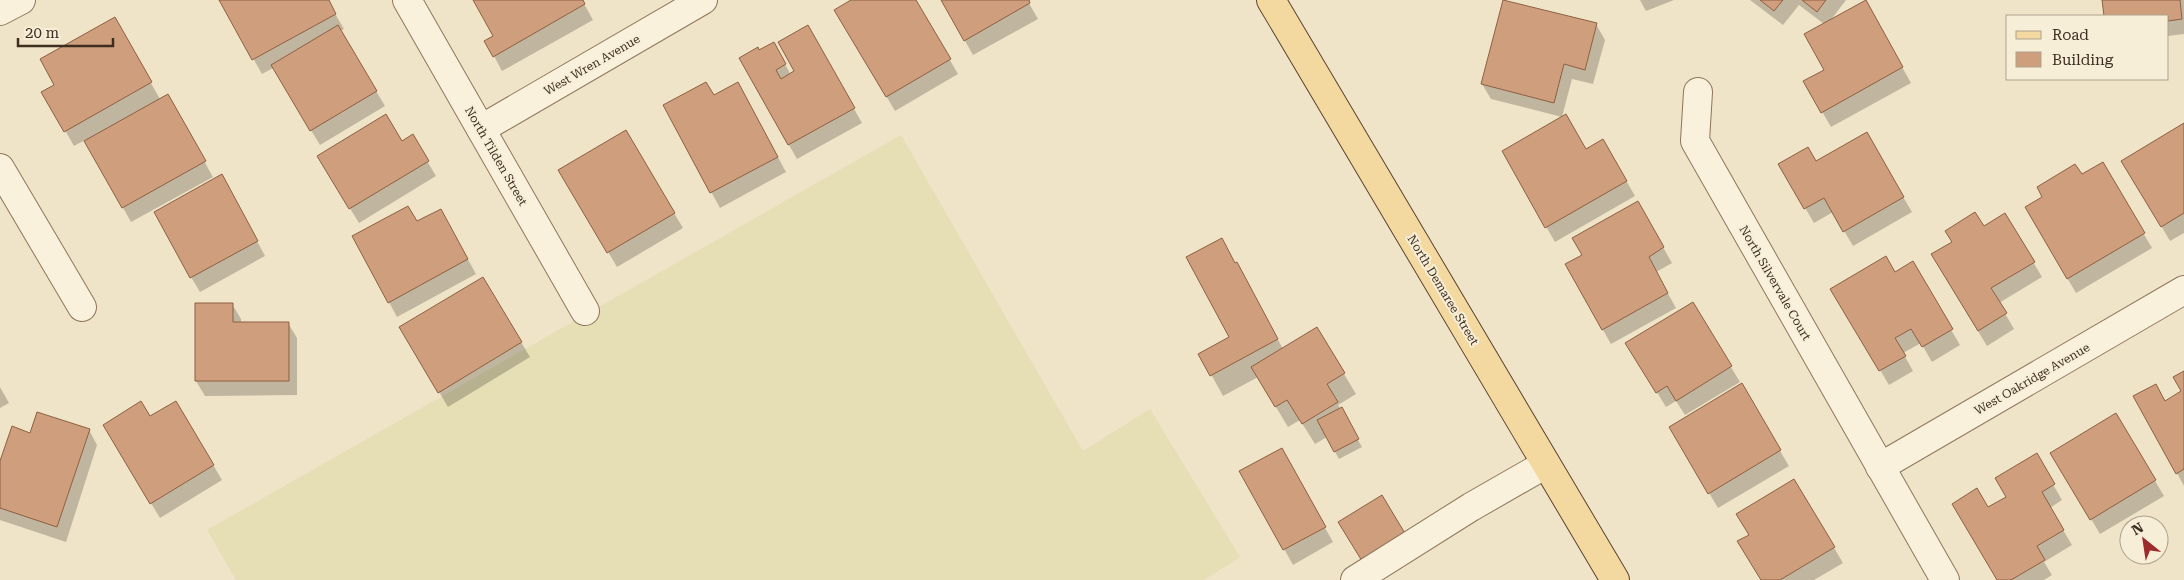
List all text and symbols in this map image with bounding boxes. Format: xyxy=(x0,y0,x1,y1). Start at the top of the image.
scale bar xyxy=(18,15,112,47)
legend xyxy=(2006,15,2169,80)
text: 20 m xyxy=(25,24,60,42)
text: Road xyxy=(2052,26,2089,44)
street label: West Wren Avenue xyxy=(541,32,643,98)
text: Building xyxy=(2052,51,2114,69)
street label: North Tilden Street xyxy=(462,104,530,209)
street label: North Silvervale Court xyxy=(1736,223,1814,343)
street label: North Demaree Street xyxy=(1405,232,1482,348)
street label: West Oakridge Avenue xyxy=(1972,340,2092,418)
north arrow xyxy=(2119,515,2169,565)
text: N xyxy=(2129,519,2146,538)

